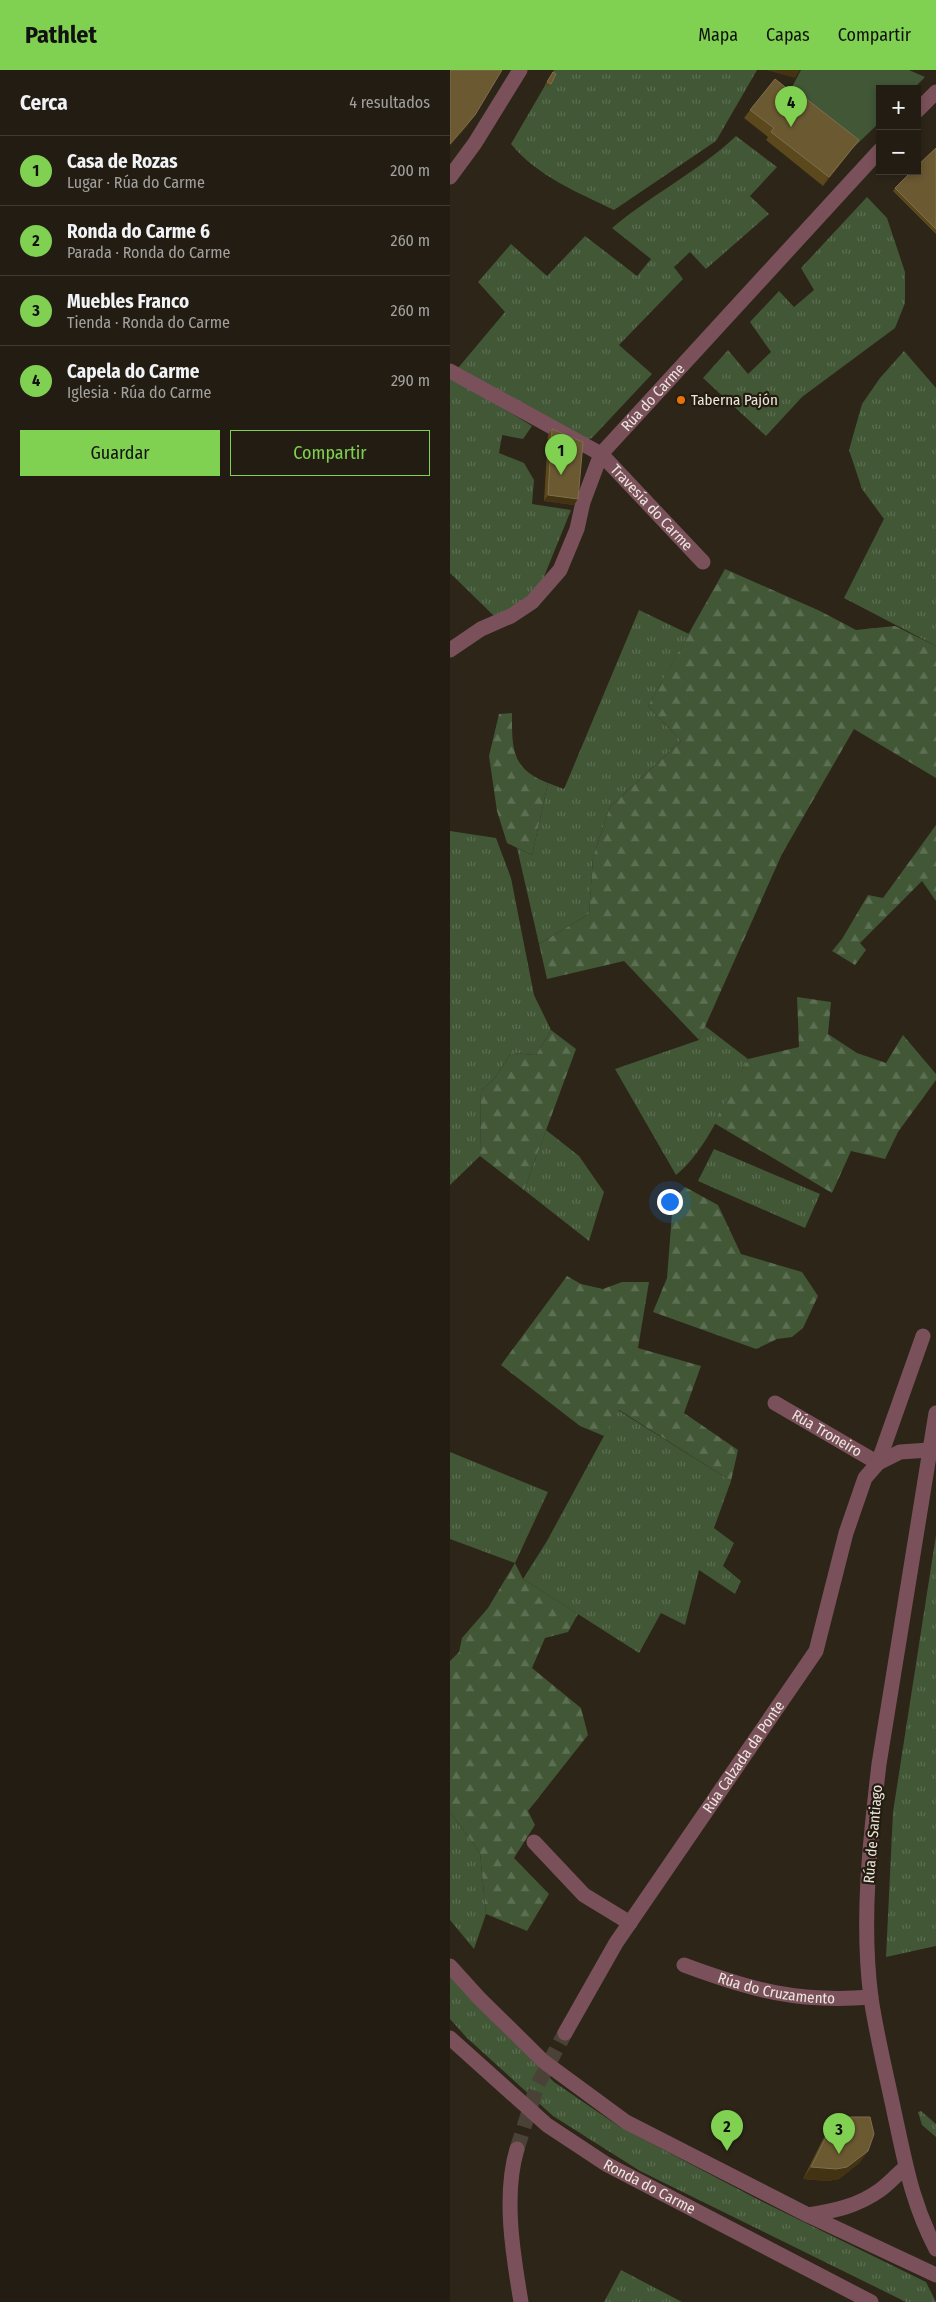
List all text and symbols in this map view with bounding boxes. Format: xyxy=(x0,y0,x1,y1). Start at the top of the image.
text: Pathlet xyxy=(25,21,97,49)
text: Mapa xyxy=(698,24,738,46)
text: Capas xyxy=(766,24,810,46)
text: Compartir xyxy=(838,24,911,46)
map controls xyxy=(876,85,921,175)
button: + xyxy=(876,85,921,130)
pin: 4 xyxy=(775,86,807,127)
text: Cerca xyxy=(20,90,68,116)
text: 4 resultados xyxy=(349,93,430,112)
button: − xyxy=(876,130,921,175)
text: Casa de Rozas xyxy=(67,150,177,173)
text: 1 xyxy=(33,161,39,180)
text: 200 m xyxy=(390,161,430,180)
text: Lugar · Rúa do Carme xyxy=(67,173,205,192)
text: Ronda do Carme 6 xyxy=(67,220,210,243)
text: 2 xyxy=(32,231,40,250)
text: 260 m xyxy=(391,231,430,250)
text: Parada · Ronda do Carme xyxy=(67,243,231,262)
text: Muebles Franco xyxy=(67,290,189,313)
text: 3 xyxy=(32,301,40,320)
text: 260 m xyxy=(391,301,430,320)
text: Tienda · Ronda do Carme xyxy=(67,313,230,332)
text: Capela do Carme xyxy=(67,360,199,383)
street label: Rúa do Carme xyxy=(617,360,688,435)
text: 4 xyxy=(32,371,40,390)
text: 290 m xyxy=(391,371,430,390)
text: Iglesia · Rúa do Carme xyxy=(67,383,211,402)
place label: Taberna Pajón xyxy=(691,391,778,409)
marker: Taberna Pajón xyxy=(675,394,687,406)
button: Guardar xyxy=(20,430,220,476)
button: Compartir xyxy=(230,430,430,476)
pin: 1 xyxy=(545,434,577,475)
street label: Travesía do Carme xyxy=(607,461,697,554)
your location xyxy=(657,1189,683,1215)
street label: Rúa Troneiro xyxy=(789,1406,865,1461)
street label: Rúa Calzada da Ponte xyxy=(699,1697,788,1816)
street label: Rúa de Santiago xyxy=(860,1784,886,1884)
street label: Rúa do Cruzamento xyxy=(716,1969,835,2007)
pin: 2 xyxy=(711,2110,743,2151)
pin: 3 xyxy=(823,2113,855,2154)
street label: Ronda do Carme xyxy=(600,2155,698,2218)

